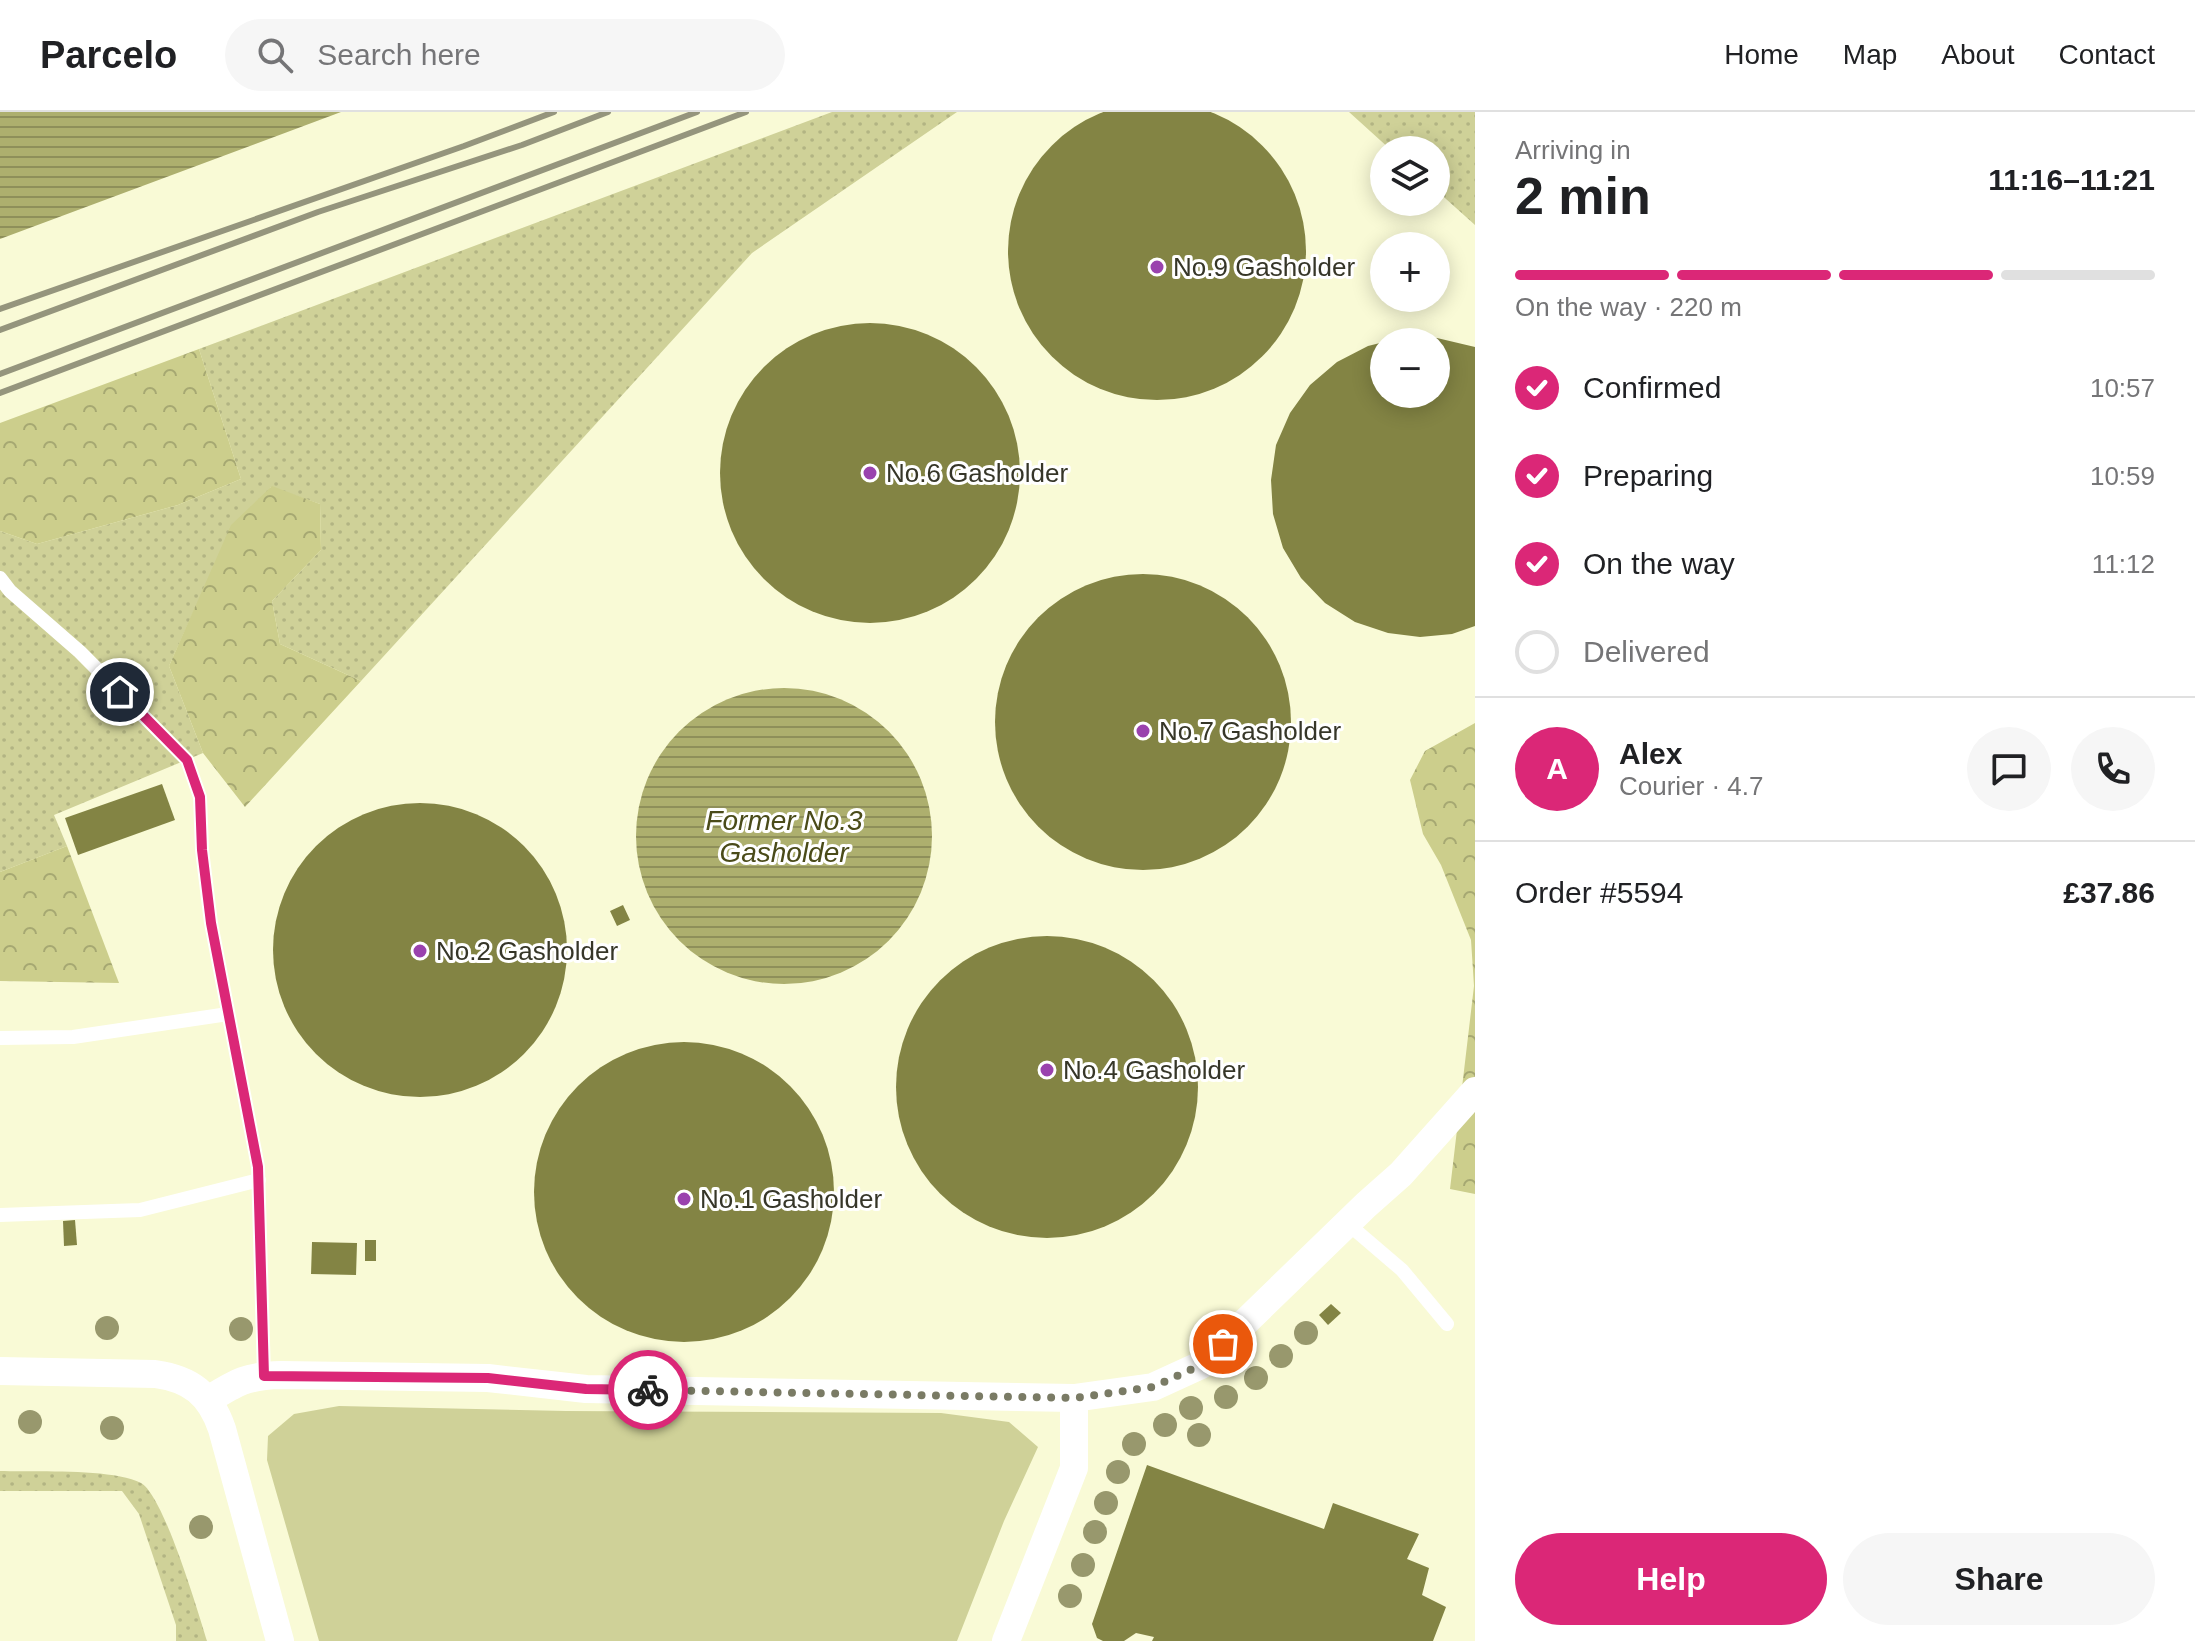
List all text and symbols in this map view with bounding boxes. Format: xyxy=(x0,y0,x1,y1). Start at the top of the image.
search box xyxy=(225,19,785,91)
icon: search xyxy=(253,33,297,77)
text: Parcelo xyxy=(40,34,177,76)
text: Search here xyxy=(317,38,481,71)
text: Home xyxy=(1724,39,1799,70)
text: Map xyxy=(1843,39,1897,70)
text: About xyxy=(1941,39,2015,70)
text: Contact xyxy=(2059,39,2155,70)
text: Arriving in xyxy=(1515,135,1631,165)
map controls xyxy=(1370,136,1450,408)
button: layers xyxy=(1370,136,1450,216)
text: 11:16–11:21 xyxy=(1988,163,2155,196)
text: 2 min xyxy=(1515,167,1651,225)
button: + xyxy=(1370,232,1450,312)
place label: No.9 Gasholder xyxy=(1173,252,1355,282)
marker: No.9 Gasholder xyxy=(1148,258,1166,276)
text: On the way · 220 m xyxy=(1515,292,1742,322)
button: − xyxy=(1370,328,1450,408)
icon: check xyxy=(1515,366,1559,410)
text: Confirmed xyxy=(1583,371,1721,404)
text: 10:57 xyxy=(2090,373,2155,403)
icon: check xyxy=(1515,454,1559,498)
place label: No.6 Gasholder xyxy=(886,458,1068,488)
text: Preparing xyxy=(1583,459,1713,492)
text: 10:59 xyxy=(2090,461,2155,491)
marker: No.6 Gasholder xyxy=(861,464,879,482)
icon: check xyxy=(1515,542,1559,586)
text: On the way xyxy=(1583,547,1735,580)
text: 11:12 xyxy=(2092,549,2155,579)
text: Delivered xyxy=(1583,635,1710,668)
pin xyxy=(86,658,154,726)
icon: home xyxy=(98,670,142,714)
place label: No.7 Gasholder xyxy=(1159,716,1341,746)
marker: No.7 Gasholder xyxy=(1134,722,1152,740)
button: chat xyxy=(1967,727,2051,811)
button: phone xyxy=(2071,727,2155,811)
text: Alex xyxy=(1619,737,1682,770)
text: A xyxy=(1546,752,1568,785)
text: Courier · 4.7 xyxy=(1619,771,1764,801)
water label: Former No.3 Gasholder xyxy=(705,805,863,868)
text: Order #5594 xyxy=(1515,876,1683,909)
text: £37.86 xyxy=(2063,876,2155,909)
place label: No.2 Gasholder xyxy=(436,936,618,966)
marker: No.2 Gasholder xyxy=(411,942,429,960)
place label: No.4 Gasholder xyxy=(1063,1055,1245,1085)
marker: No.4 Gasholder xyxy=(1038,1061,1056,1079)
place label: No.1 Gasholder xyxy=(700,1184,882,1214)
marker: No.1 Gasholder xyxy=(675,1190,693,1208)
pin xyxy=(1189,1310,1257,1378)
icon: bag xyxy=(1201,1322,1245,1366)
courier xyxy=(608,1350,688,1430)
icon: bike xyxy=(626,1368,670,1412)
button: Help xyxy=(1515,1533,1827,1625)
button: Share xyxy=(1843,1533,2155,1625)

